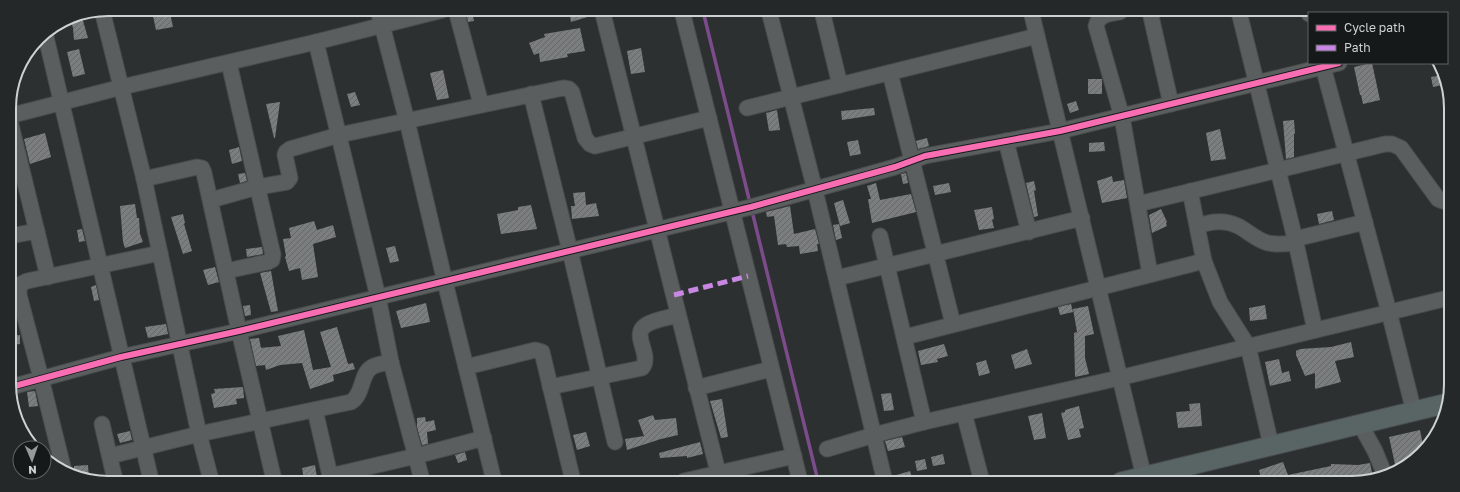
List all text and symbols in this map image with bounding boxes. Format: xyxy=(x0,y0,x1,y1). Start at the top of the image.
legend xyxy=(1308,12,1448,64)
text: Cycle path xyxy=(1344,20,1405,35)
text: Path xyxy=(1344,40,1371,55)
north arrow xyxy=(12,440,52,480)
text: N xyxy=(28,464,37,477)

